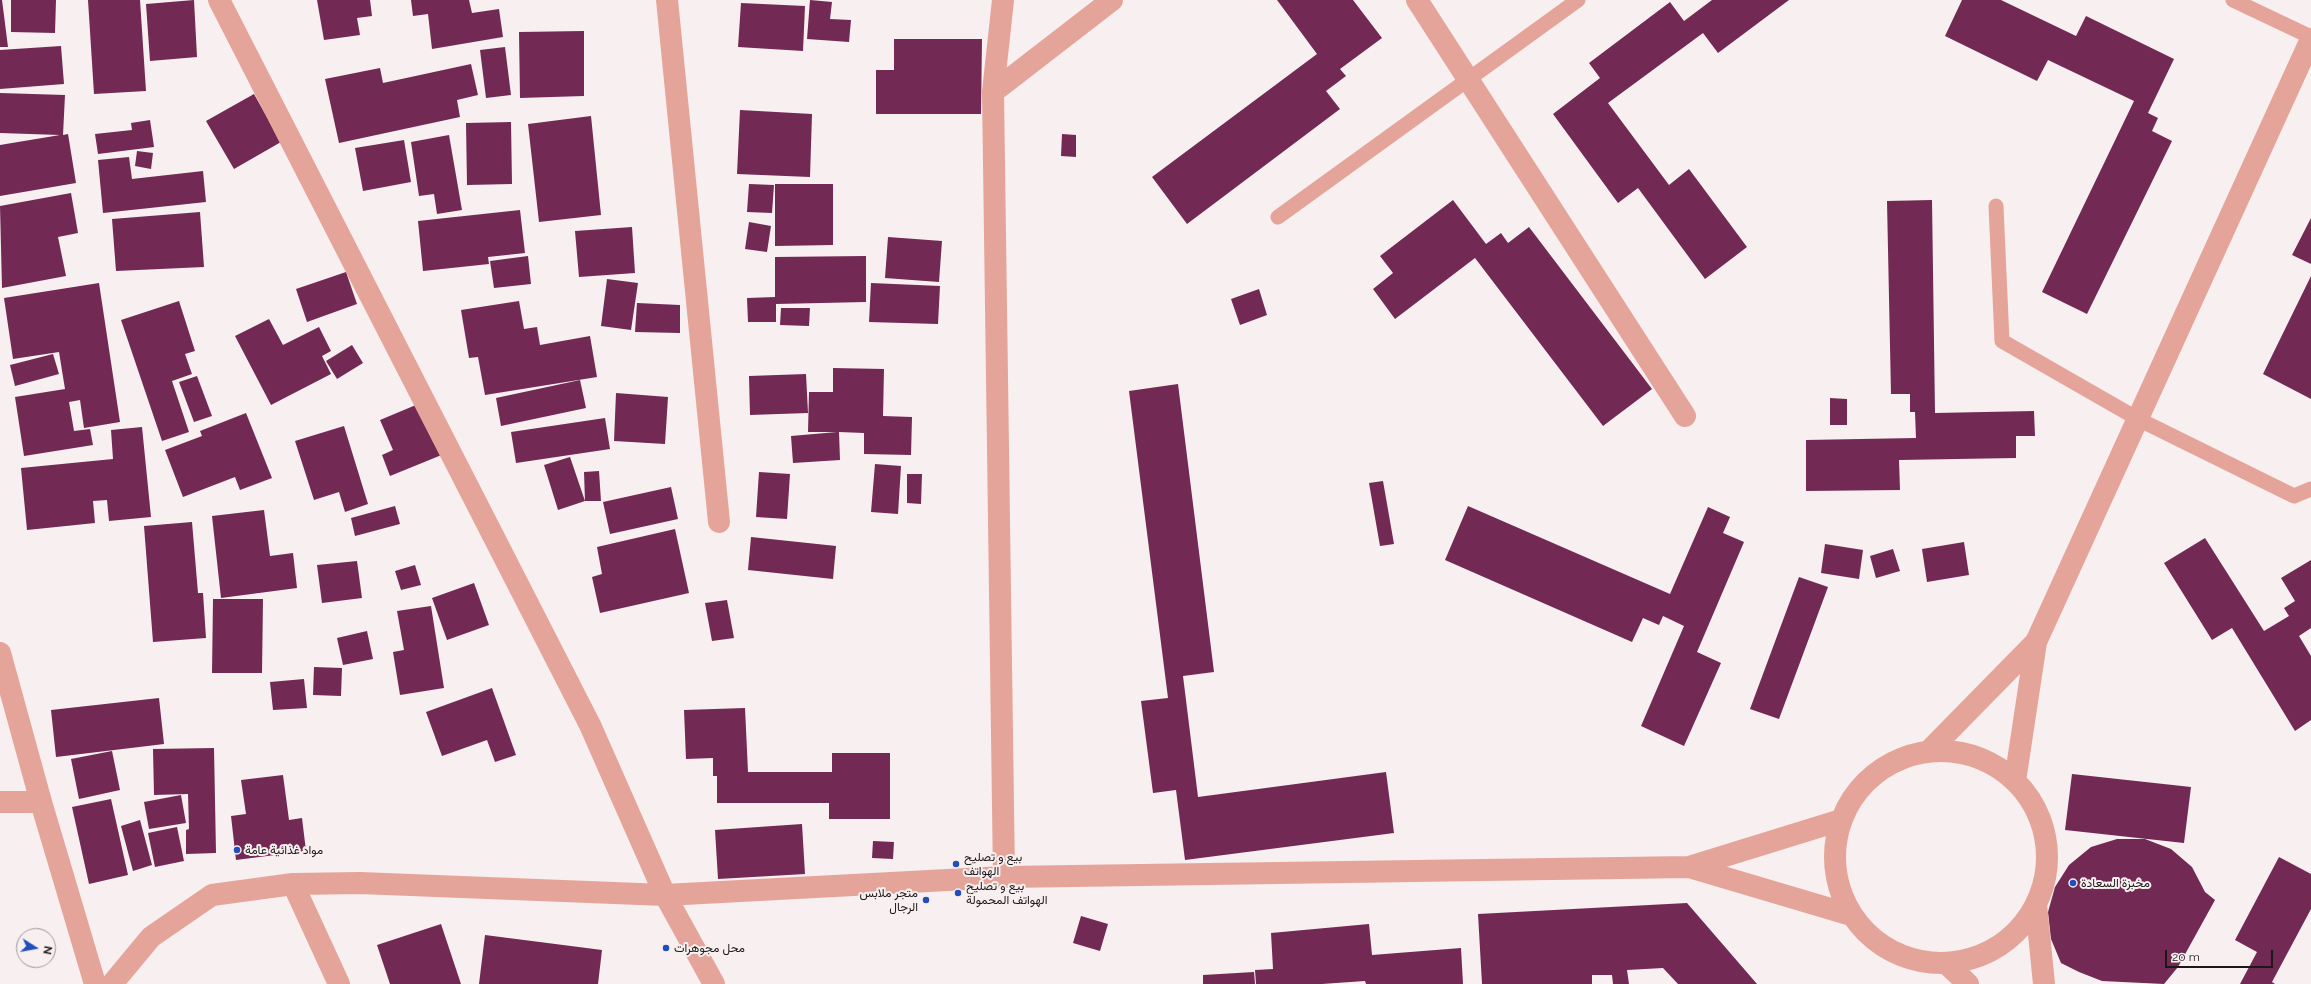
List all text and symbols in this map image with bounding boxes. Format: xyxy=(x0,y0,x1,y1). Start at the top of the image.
place label: مواد غذائية عامة xyxy=(245,843,323,857)
marker: مواد غذائية عامة xyxy=(232,845,242,855)
place label: بيع و تصليح الهواتف xyxy=(964,850,1022,878)
marker: بيع و تصليح الهواتف xyxy=(951,859,961,869)
place label: مخبزة السعادة xyxy=(2081,876,2150,890)
marker: مخبزة السعادة xyxy=(2068,878,2078,888)
place label: بيع و تصليح الهواتف المحمولة xyxy=(966,879,1047,907)
place label: متجر ملابس الرجال xyxy=(859,886,918,914)
marker: بيع و تصليح الهواتف المحمولة xyxy=(953,888,963,898)
marker: متجر ملابس الرجال xyxy=(921,895,931,905)
north arrow xyxy=(16,928,56,968)
place label: محل مجوهرات xyxy=(674,941,745,955)
scale bar xyxy=(2167,942,2275,968)
marker: محل مجوهرات xyxy=(661,943,671,953)
text: N xyxy=(40,945,54,956)
text: 20 m xyxy=(2172,950,2200,964)

